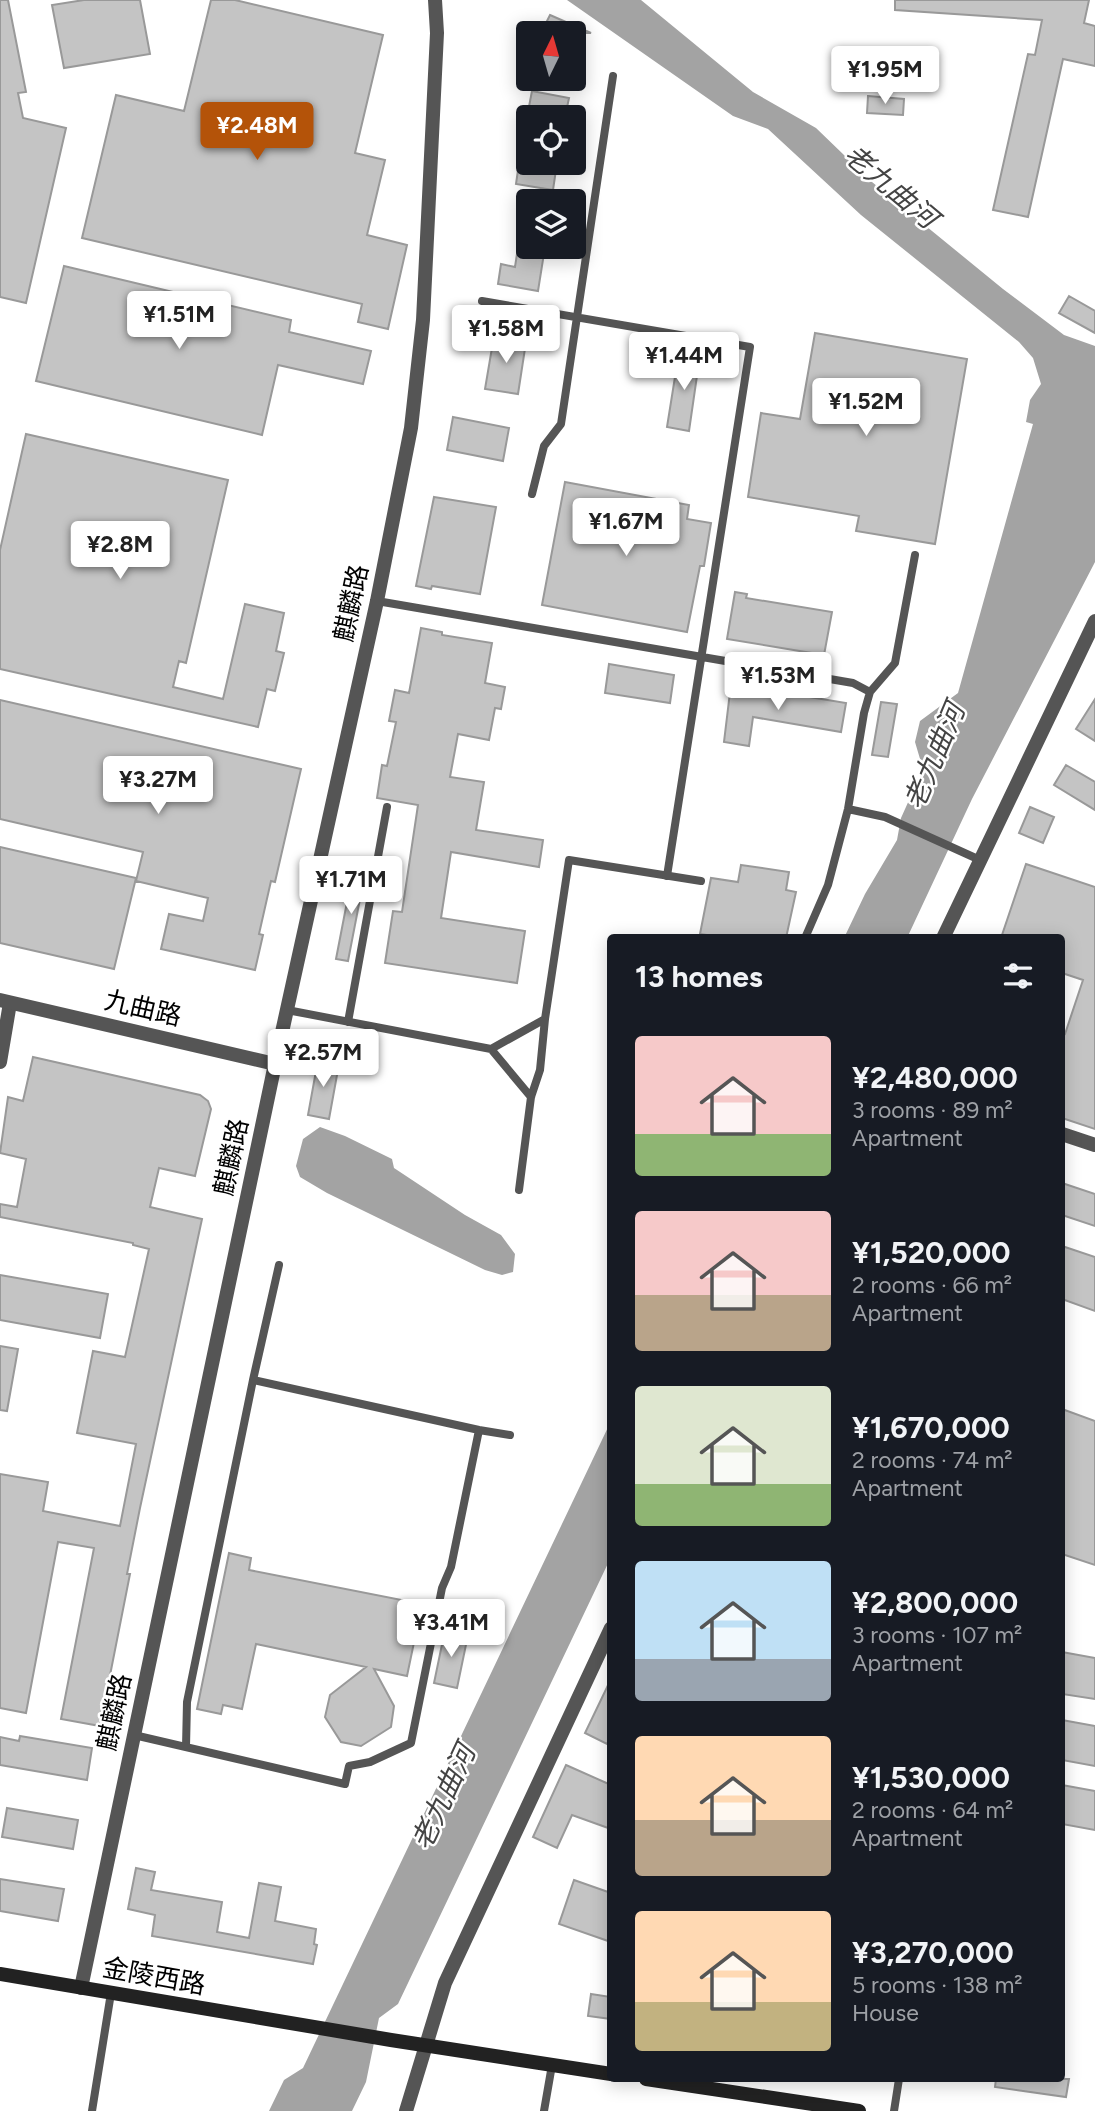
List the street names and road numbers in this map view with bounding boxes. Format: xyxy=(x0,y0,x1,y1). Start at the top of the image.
street label: 麒麟路 xyxy=(327,562,375,644)
street label: 九曲路 xyxy=(101,984,185,1032)
street label: 麒麟路 xyxy=(207,1116,255,1198)
street label: 麒麟路 xyxy=(90,1671,138,1753)
street label: 金陵西路 xyxy=(100,1951,208,2001)

